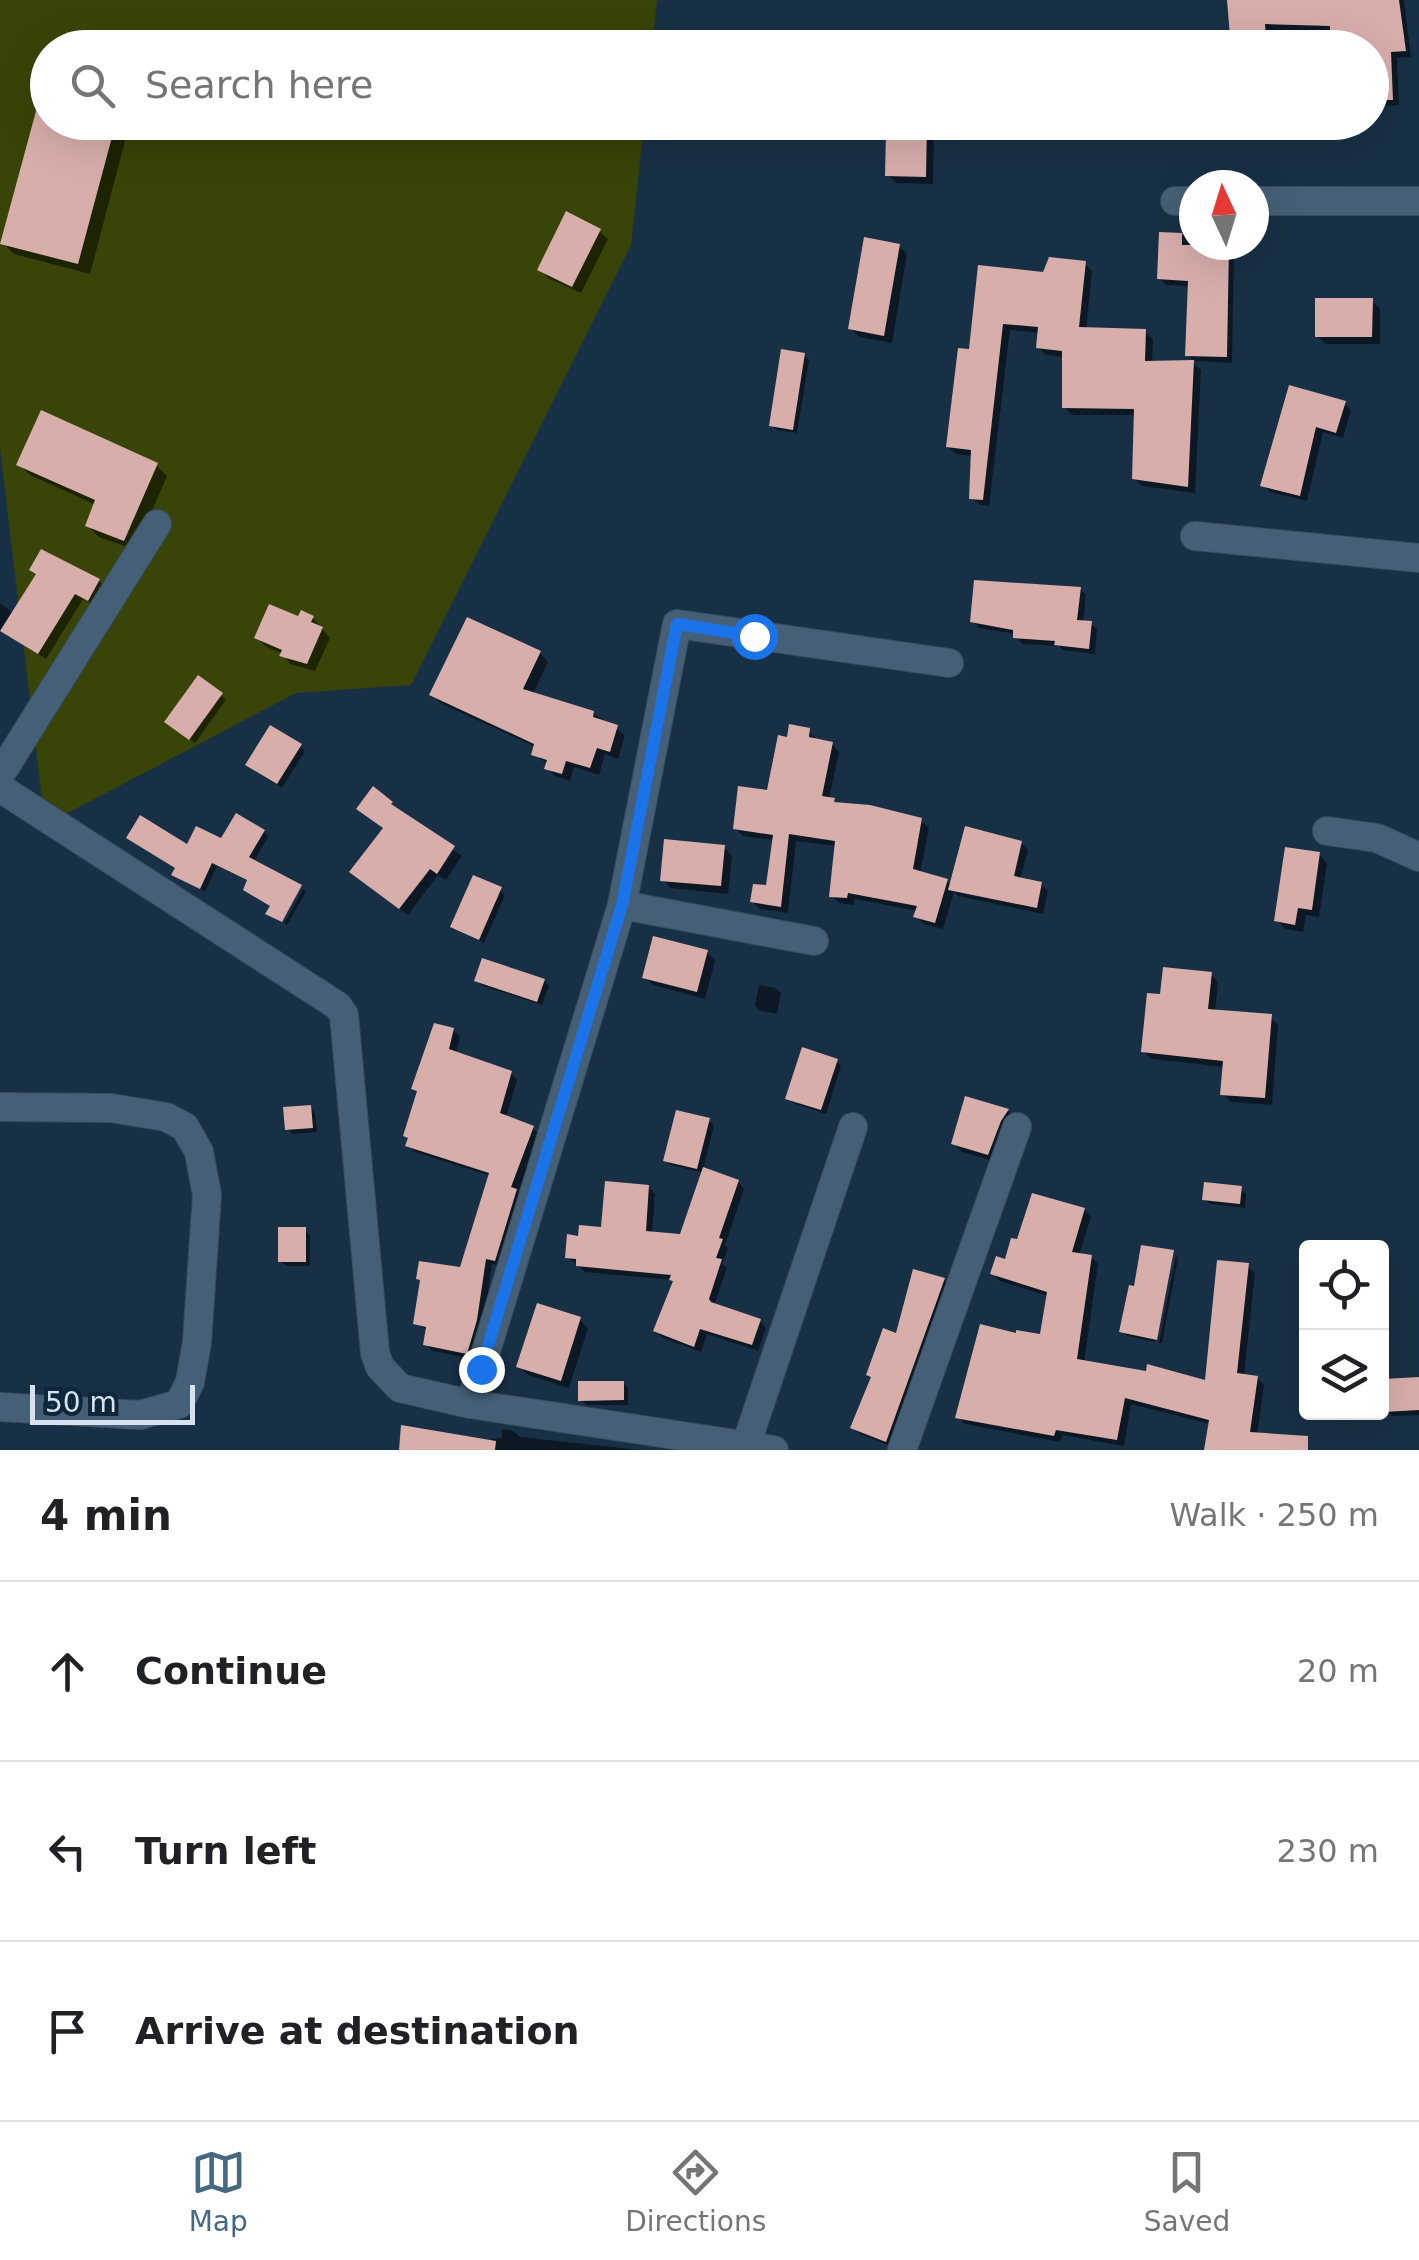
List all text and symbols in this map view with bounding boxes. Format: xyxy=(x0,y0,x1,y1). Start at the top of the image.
search box xyxy=(30,30,1389,140)
icon: search xyxy=(65,58,120,113)
text: Search here xyxy=(145,63,373,107)
north arrow xyxy=(1179,170,1269,260)
route start xyxy=(732,614,778,660)
map controls xyxy=(1299,1240,1389,1420)
button: locate xyxy=(1299,1240,1389,1330)
button: layers xyxy=(1299,1330,1389,1420)
route end xyxy=(459,1347,505,1393)
scale bar xyxy=(30,1380,195,1424)
text: 50 m xyxy=(45,1386,117,1419)
text: 4 min xyxy=(40,1491,172,1540)
text: Walk · 250 m xyxy=(1169,1496,1379,1534)
icon: ahead xyxy=(40,1644,95,1699)
text: Continue xyxy=(135,1649,327,1693)
text: 20 m xyxy=(1297,1652,1379,1690)
icon: left xyxy=(40,1824,95,1879)
text: Turn left xyxy=(135,1829,316,1873)
text: 230 m xyxy=(1277,1832,1379,1870)
icon: arrive xyxy=(40,2004,95,2059)
text: Arrive at destination xyxy=(135,2009,580,2053)
tab: Map xyxy=(189,2145,248,2238)
tab: Directions xyxy=(625,2145,766,2238)
tab: Saved xyxy=(1144,2145,1230,2238)

